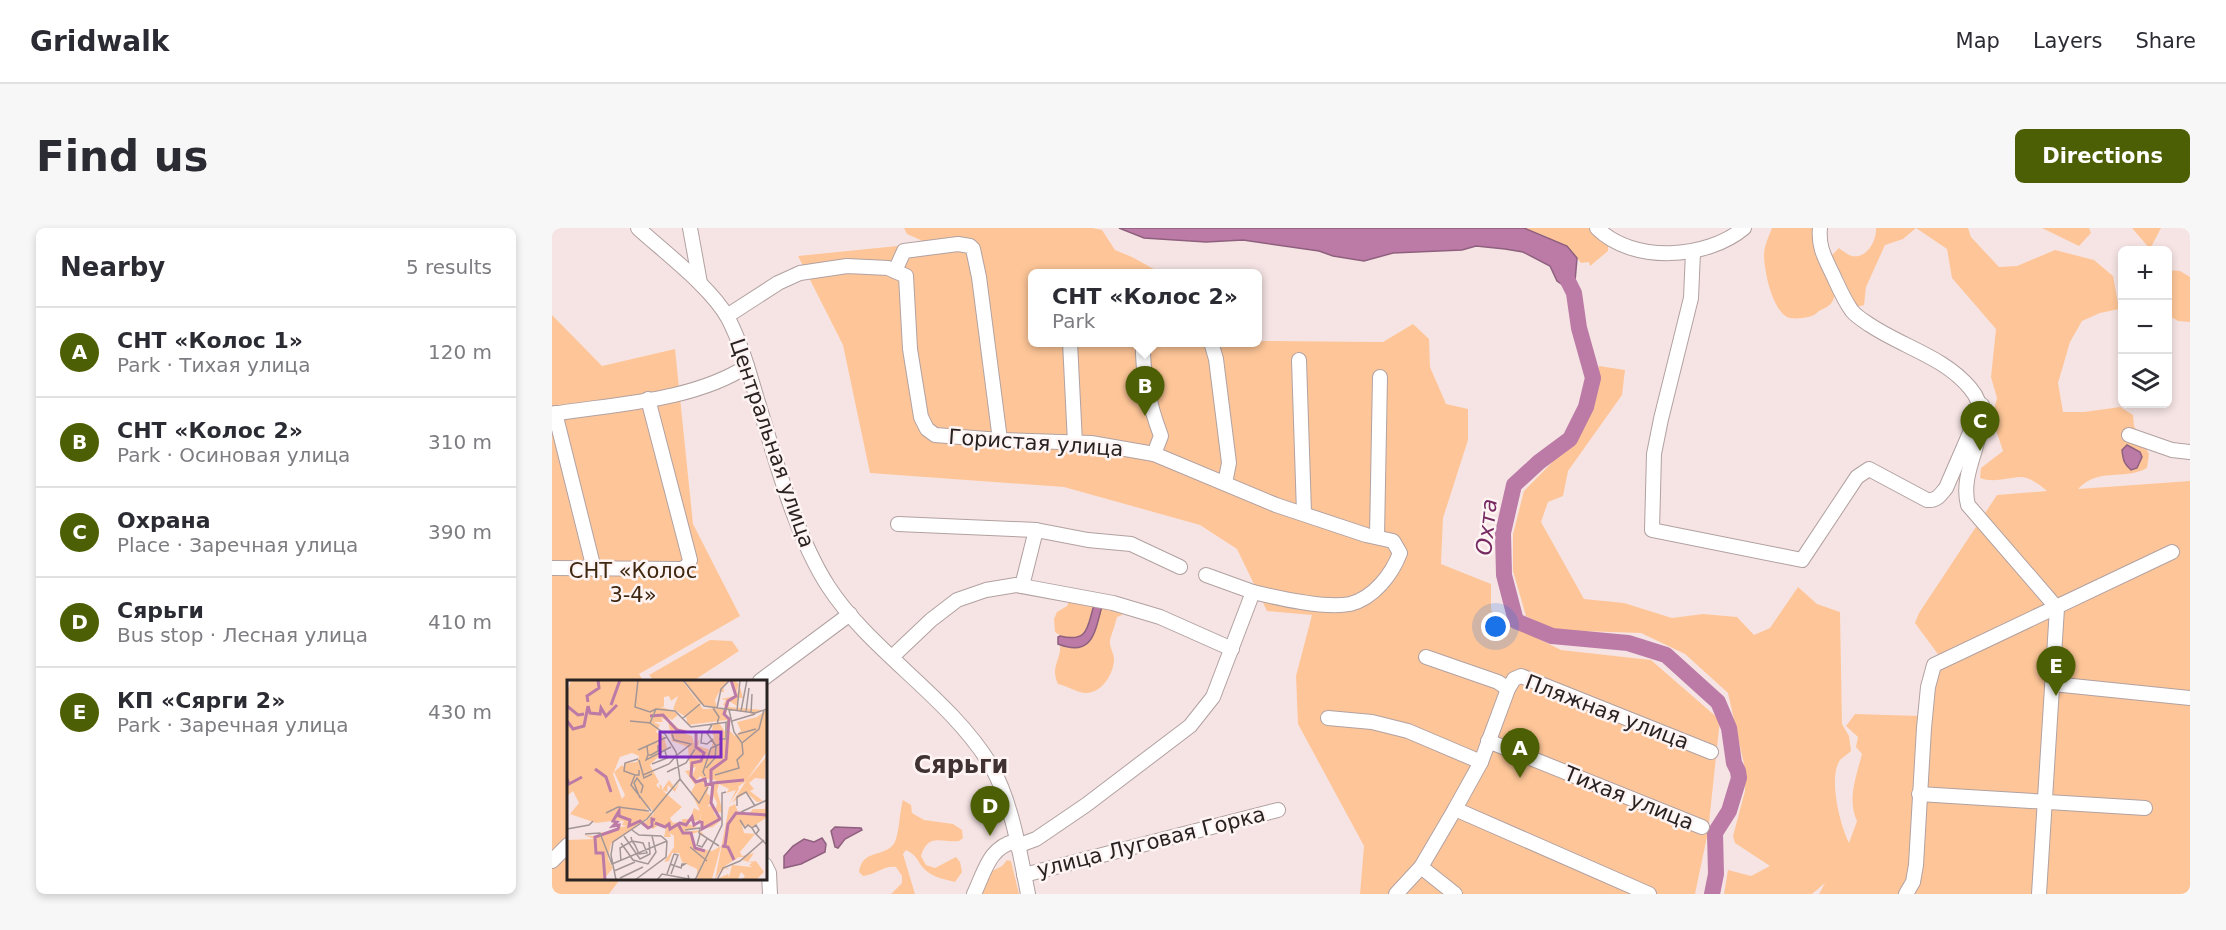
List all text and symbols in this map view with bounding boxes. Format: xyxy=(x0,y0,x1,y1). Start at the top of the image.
text: Gridwalk xyxy=(30,25,169,58)
text: Map xyxy=(1956,29,2000,53)
text: Layers xyxy=(2033,29,2102,53)
text: Share xyxy=(2135,29,2196,53)
button: Directions xyxy=(2015,129,2190,183)
text: Find us xyxy=(36,132,209,181)
map controls xyxy=(2118,246,2172,408)
button: + xyxy=(2118,246,2172,300)
text: Nearby xyxy=(60,252,165,282)
text: 5 results xyxy=(406,255,492,279)
popup xyxy=(1028,269,1262,347)
text: СНТ «Колос 2» xyxy=(1052,284,1238,309)
button: − xyxy=(2118,300,2172,354)
text: Park xyxy=(1052,309,1095,333)
text: СНТ «Колос 1» xyxy=(117,328,303,353)
street label: Центральная улица xyxy=(725,335,819,551)
text: A xyxy=(72,340,87,364)
text: 120 m xyxy=(428,340,492,364)
text: Park · Тихая улица xyxy=(117,353,310,377)
button: layers xyxy=(2118,354,2172,408)
pin: B xyxy=(1126,366,1164,416)
pin: C xyxy=(1960,402,2000,451)
text: СНТ «Колос 2» xyxy=(117,418,303,443)
street label: Гористая улица xyxy=(948,425,1124,461)
text: B xyxy=(72,430,87,454)
text: 310 m xyxy=(428,430,492,454)
text: Park · Осиновая улица xyxy=(117,443,350,467)
water label: Охта xyxy=(1471,498,1502,557)
text: Охрана xyxy=(117,508,211,533)
text: C xyxy=(72,520,87,544)
text: 390 m xyxy=(428,520,492,544)
text: Place · Заречная улица xyxy=(117,533,358,557)
park label: СНТ «Колос 3-4» xyxy=(569,559,697,607)
text: Сярьги xyxy=(117,598,204,623)
text: D xyxy=(71,610,88,634)
text: 410 m xyxy=(428,610,492,634)
your location xyxy=(1481,612,1510,641)
text: Bus stop · Лесная улица xyxy=(117,623,368,647)
pin: E xyxy=(2036,646,2076,696)
street label: Пляжная улица xyxy=(1522,670,1692,754)
inset map xyxy=(567,680,766,879)
text: КП «Сярги 2» xyxy=(117,688,285,713)
text: E xyxy=(73,700,86,724)
text: 430 m xyxy=(428,700,492,724)
text: Park · Заречная улица xyxy=(117,713,348,737)
pin: A xyxy=(1500,728,1540,778)
district label: Сярьги xyxy=(914,751,1008,779)
street label: Тихая улица xyxy=(1560,761,1697,835)
pin: D xyxy=(970,786,1010,836)
street label: улица Луговая Горка xyxy=(1034,802,1268,882)

